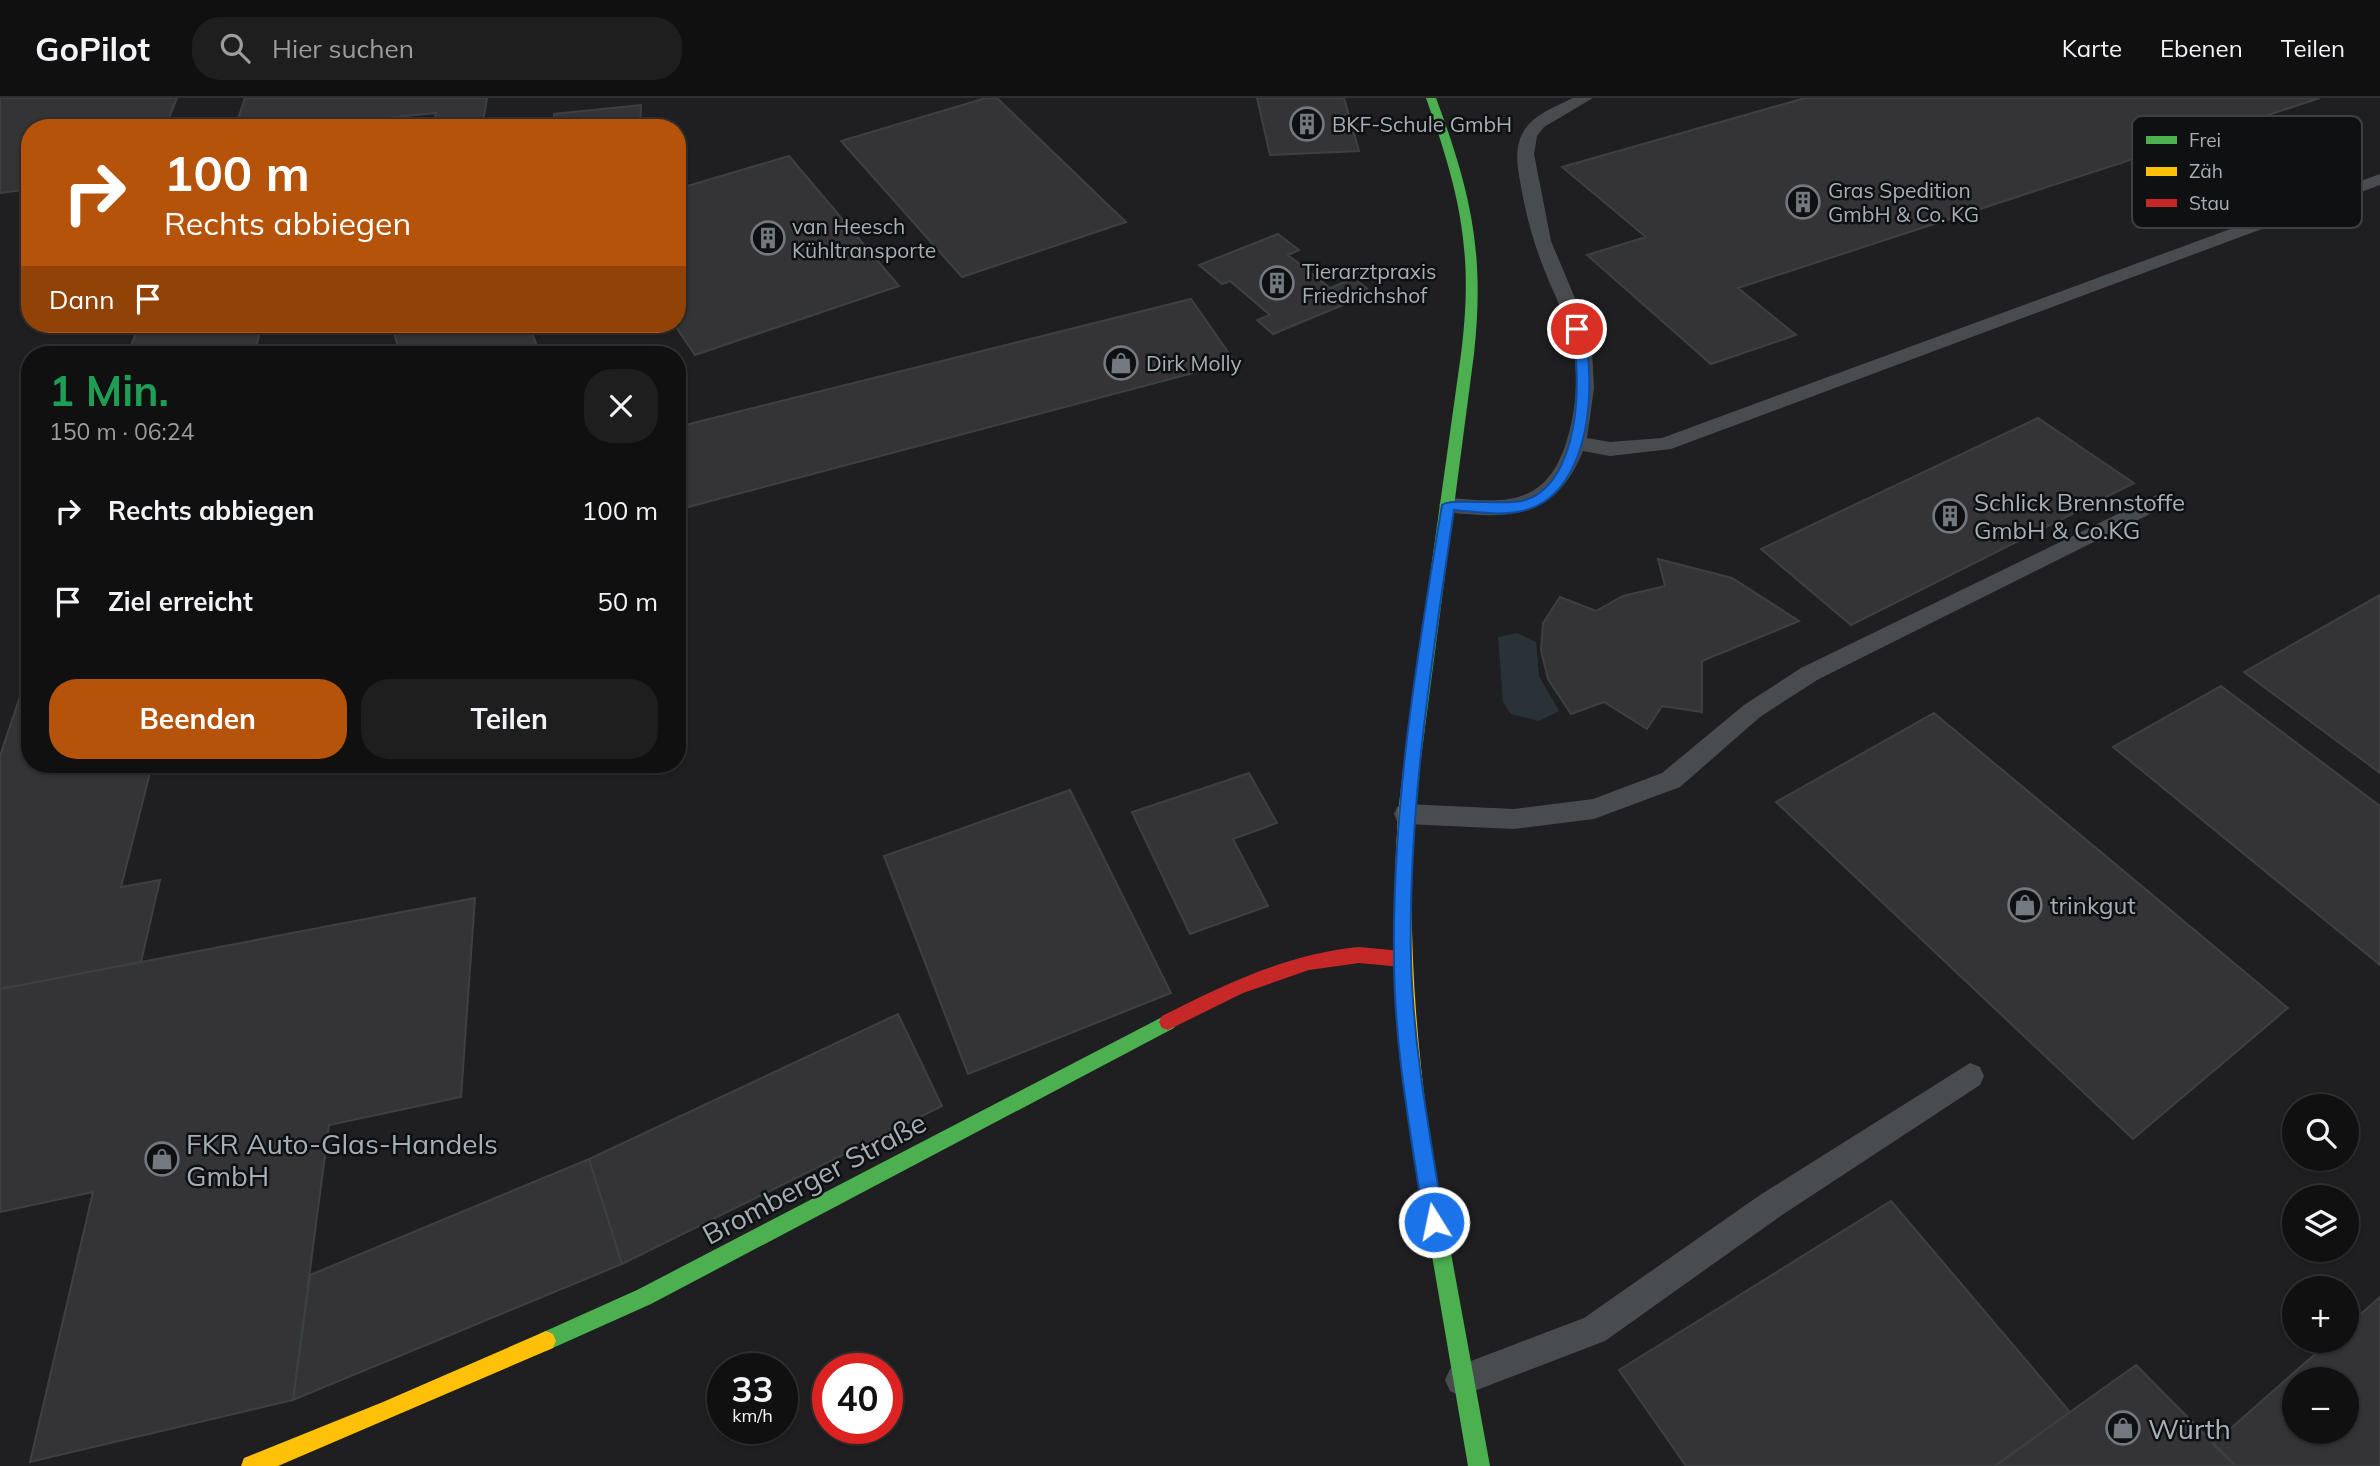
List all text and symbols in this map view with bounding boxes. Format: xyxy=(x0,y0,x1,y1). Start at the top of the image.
search box xyxy=(192,17,682,80)
text: GoPilot xyxy=(35,28,150,69)
icon: search xyxy=(216,29,254,67)
text: Hier suchen xyxy=(272,32,414,65)
text: Karte xyxy=(2062,33,2122,63)
text: Ebenen xyxy=(2160,33,2243,63)
text: Teilen xyxy=(2281,33,2345,63)
building icon: BKF-Schule GmbH xyxy=(1288,105,1326,143)
place label: BKF-Schule GmbH xyxy=(1332,111,1512,137)
legend xyxy=(2132,116,2362,228)
text: Frei xyxy=(2189,128,2221,152)
text: 100 m xyxy=(164,142,310,203)
icon: right xyxy=(49,147,140,238)
text: Zäh xyxy=(2189,159,2223,183)
place label: Gras Spedition GmbH & Co. KG xyxy=(1828,177,1979,227)
building icon: Gras Spedition GmbH & Co. KG xyxy=(1784,183,1822,221)
text: Stau xyxy=(2189,191,2230,215)
text: Rechts abbiegen xyxy=(164,203,411,243)
place label: van Heesch Kühltransporte xyxy=(792,213,936,263)
building icon: van Heesch Kühltransporte xyxy=(749,219,787,257)
place label: Tierarztpraxis Friedrichshof xyxy=(1302,258,1437,308)
building icon: Tierarztpraxis Friedrichshof xyxy=(1258,264,1296,302)
icon: arrive xyxy=(129,280,167,318)
text: Dann xyxy=(49,283,115,316)
pin xyxy=(1547,299,1607,359)
icon: arrive xyxy=(1558,310,1596,348)
shop icon: Dirk Molly xyxy=(1102,344,1140,382)
place label: Dirk Molly xyxy=(1146,350,1242,376)
text: 1 Min. xyxy=(49,364,169,417)
button: close xyxy=(584,369,658,443)
text: 150 m · 06:24 xyxy=(49,417,194,446)
place label: Schlick Brennstoffe GmbH & Co.KG xyxy=(1974,487,2185,545)
icon: right xyxy=(49,492,87,530)
text: Rechts abbiegen xyxy=(108,494,314,527)
text: 100 m xyxy=(582,494,658,527)
building icon: Schlick Brennstoffe GmbH & Co.KG xyxy=(1931,497,1969,535)
icon: arrive xyxy=(49,583,87,621)
text: Ziel erreicht xyxy=(108,585,253,618)
text: 50 m xyxy=(597,585,658,618)
button: Beenden xyxy=(49,679,347,759)
button: Teilen xyxy=(361,679,658,759)
shop icon: trinkgut xyxy=(2006,886,2044,924)
place label: trinkgut xyxy=(2050,890,2136,920)
map controls xyxy=(2282,1094,2359,1444)
button: search xyxy=(2282,1094,2359,1171)
street label: Bromberger Straße xyxy=(696,1104,932,1252)
place label: FKR Auto-Glas-Handels GmbH xyxy=(186,1126,498,1193)
shop icon: FKR Auto-Glas-Handels GmbH xyxy=(143,1140,181,1178)
position arrow xyxy=(1397,1185,1471,1259)
button: layers xyxy=(2282,1185,2359,1262)
button: + xyxy=(2282,1276,2359,1353)
speed limit sign: 40 xyxy=(812,1353,903,1444)
text: 33 xyxy=(731,1367,774,1411)
button: − xyxy=(2282,1367,2359,1444)
text: km/h xyxy=(732,1404,773,1427)
shop icon: Würth xyxy=(2104,1409,2142,1447)
place label: Würth xyxy=(2148,1411,2231,1446)

